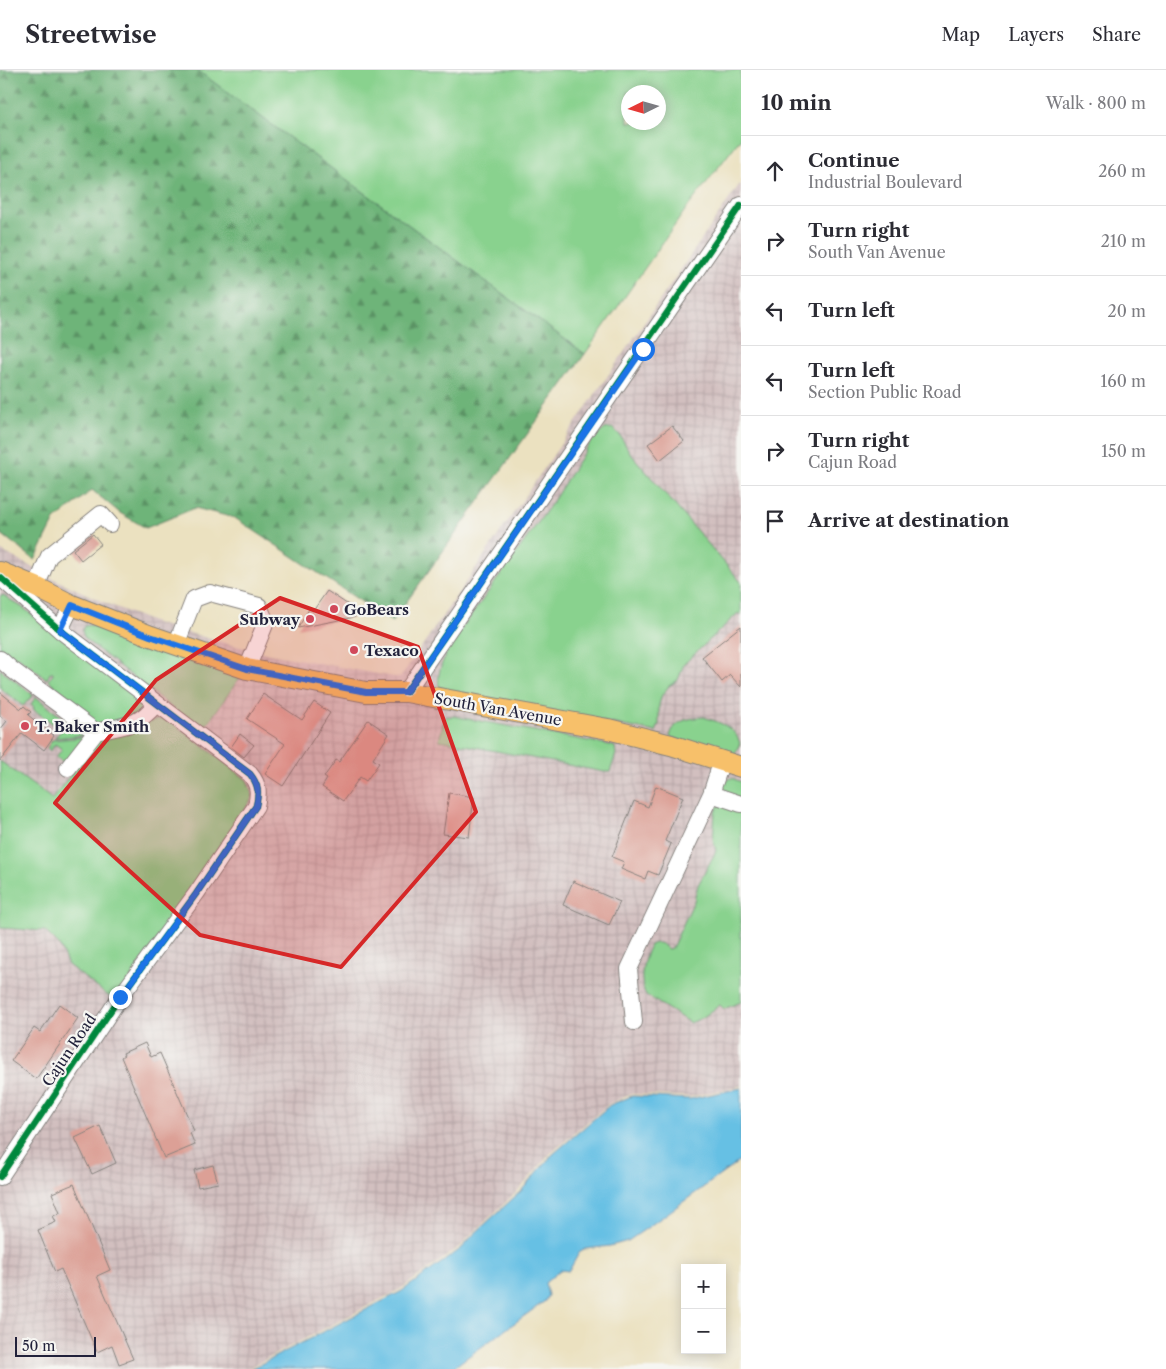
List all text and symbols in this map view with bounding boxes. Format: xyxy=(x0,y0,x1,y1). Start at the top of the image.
text: Streetwise xyxy=(25,20,157,49)
text: Map xyxy=(942,24,980,46)
text: Layers xyxy=(1008,24,1064,46)
text: Share xyxy=(1092,24,1141,46)
north arrow xyxy=(621,85,666,130)
text: 10 min xyxy=(761,90,832,115)
text: Walk · 800 m xyxy=(1046,93,1146,113)
text: Continue xyxy=(808,149,900,172)
icon: ahead xyxy=(761,157,789,185)
text: 260 m xyxy=(1098,161,1146,181)
text: Industrial Boulevard xyxy=(808,172,962,192)
text: Turn right xyxy=(808,219,909,242)
icon: right xyxy=(761,227,789,255)
text: 210 m xyxy=(1101,231,1146,251)
text: South Van Avenue xyxy=(808,242,946,262)
icon: left xyxy=(761,297,789,325)
text: Turn left xyxy=(808,299,895,322)
text: 20 m xyxy=(1107,301,1146,321)
route start xyxy=(632,338,655,361)
text: Turn left xyxy=(808,359,895,382)
icon: left xyxy=(761,367,789,395)
text: 160 m xyxy=(1101,371,1146,391)
text: Section Public Road xyxy=(808,382,962,402)
text: Turn right xyxy=(808,429,909,452)
icon: right xyxy=(761,437,789,465)
text: 150 m xyxy=(1101,441,1146,461)
text: Cajun Road xyxy=(808,452,897,472)
icon: arrive xyxy=(761,507,789,535)
text: Arrive at destination xyxy=(808,509,1009,532)
place label: GoBears xyxy=(344,600,409,619)
marker: GoBears xyxy=(328,603,340,615)
place label: Subway xyxy=(239,610,301,629)
marker: Subway xyxy=(304,613,316,625)
place label: Texaco xyxy=(364,641,419,660)
marker: Texaco xyxy=(348,644,360,656)
street label: South Van Avenue xyxy=(433,688,563,730)
place label: T. Baker Smith xyxy=(35,717,150,736)
marker: T. Baker Smith xyxy=(19,720,31,732)
route end xyxy=(109,986,132,1009)
street label: Cajun Road xyxy=(38,1010,100,1090)
map controls xyxy=(681,1264,726,1354)
button: + xyxy=(681,1264,726,1309)
button: − xyxy=(681,1309,726,1354)
scale bar xyxy=(15,1334,96,1357)
text: 50 m xyxy=(22,1337,55,1355)

